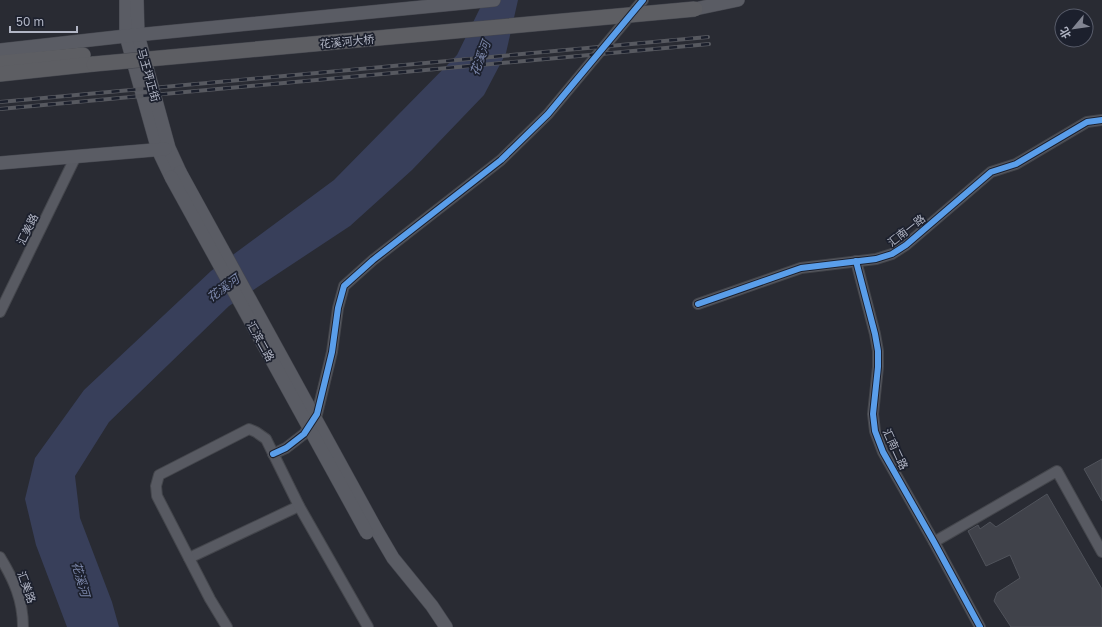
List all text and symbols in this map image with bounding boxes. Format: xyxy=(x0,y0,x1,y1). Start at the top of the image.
scale bar xyxy=(10,8,77,34)
north arrow xyxy=(1054,8,1094,48)
text: 50 m xyxy=(16,14,44,29)
text: 北 xyxy=(1056,25,1073,41)
street label: 花溪河大桥 xyxy=(319,32,375,50)
water label: 花溪河 xyxy=(467,37,494,77)
street label: 马王坪正街 xyxy=(135,47,163,103)
street label: 汇美路 xyxy=(14,211,40,247)
street label: 汇南一路 xyxy=(885,211,927,249)
water label: 花溪河 xyxy=(204,270,244,305)
street label: 汇滨二路 xyxy=(245,319,277,363)
street label: 汇南二路 xyxy=(881,426,911,472)
water label: 花溪河 xyxy=(69,560,94,600)
street label: 汇美路 xyxy=(15,569,39,605)

